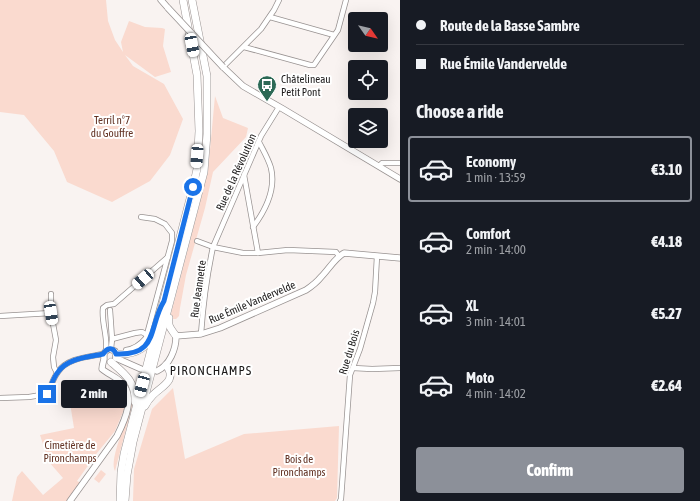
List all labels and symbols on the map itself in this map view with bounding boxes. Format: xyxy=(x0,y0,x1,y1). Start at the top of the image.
north arrow xyxy=(348,12,388,52)
car xyxy=(184,32,200,58)
place label: Châtelineau Petit Pont xyxy=(281,73,331,98)
bus stop icon: Châtelineau Petit Pont xyxy=(256,74,278,102)
park label: Terril n°7 du Gouffre xyxy=(91,114,133,139)
street label: Rue de la Révolution xyxy=(214,132,258,212)
car xyxy=(190,144,204,168)
route start xyxy=(184,178,202,196)
street label: Rue Jeannette xyxy=(188,260,208,318)
car xyxy=(130,267,156,291)
street label: Rue Émile Vandervelde xyxy=(207,278,297,326)
car xyxy=(43,300,59,326)
street label: Rue du Bois xyxy=(337,328,362,376)
district label: PIRONCHAMPS xyxy=(170,363,252,378)
car xyxy=(133,372,151,398)
callout: 2 min xyxy=(61,380,127,408)
route end xyxy=(38,385,56,403)
park label: Cimetière de Pironchamps xyxy=(44,439,97,464)
park label: Bois de Pironchamps xyxy=(273,453,326,478)

